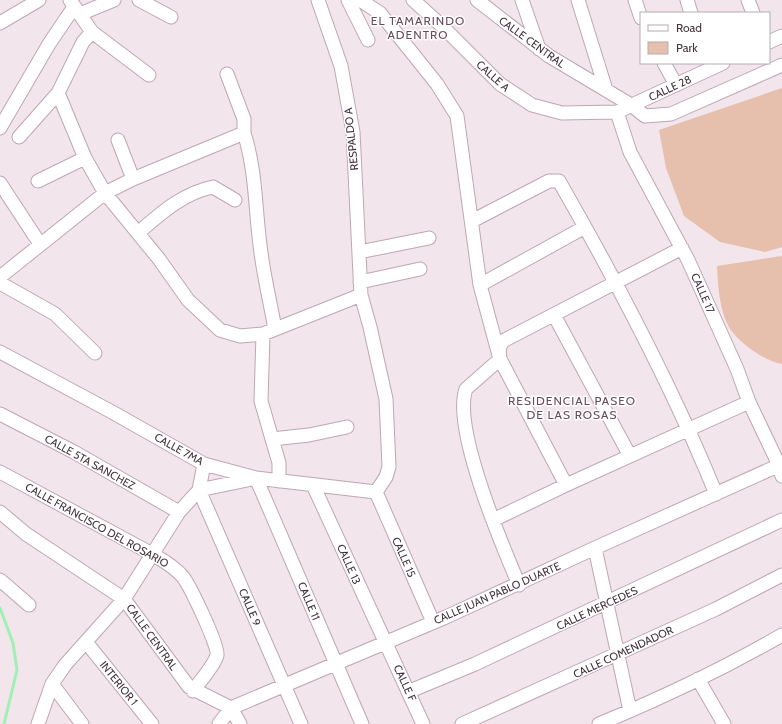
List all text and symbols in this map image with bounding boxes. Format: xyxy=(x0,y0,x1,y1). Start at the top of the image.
legend xyxy=(640,12,770,64)
district label: EL TAMARINDO ADENTRO xyxy=(371,13,465,42)
street label: CALLE CENTRAL xyxy=(496,13,568,71)
text: Road xyxy=(676,20,702,35)
text: Park xyxy=(676,40,698,55)
street label: CALLE A xyxy=(473,57,513,95)
street label: CALLE 28 xyxy=(646,72,694,104)
street label: RESPALDO A xyxy=(341,107,361,171)
street label: CALLE 17 xyxy=(688,271,718,316)
district label: RESIDENCIAL PASEO DE LAS ROSAS xyxy=(508,393,636,422)
street label: CALLE 7MA xyxy=(152,430,206,468)
street label: CALLE 5TA SANCHEZ xyxy=(42,431,138,493)
street label: CALLE FRANCISCO DEL ROSARIO xyxy=(23,480,172,571)
street label: CALLE 15 xyxy=(389,535,419,579)
street label: CALLE 13 xyxy=(334,542,364,586)
street label: CALLE JUAN PABLO DUARTE xyxy=(432,559,562,627)
street label: CALLE 11 xyxy=(295,580,323,622)
street label: CALLE MERCEDES xyxy=(554,583,640,633)
street label: CALLE 9 xyxy=(236,586,264,628)
street label: CALLE CENTRAL xyxy=(123,601,181,673)
street label: CALLE COMENDADOR xyxy=(571,623,676,681)
street label: INTERIOR 1 xyxy=(97,658,141,708)
street label: CALLE F xyxy=(390,662,420,704)

